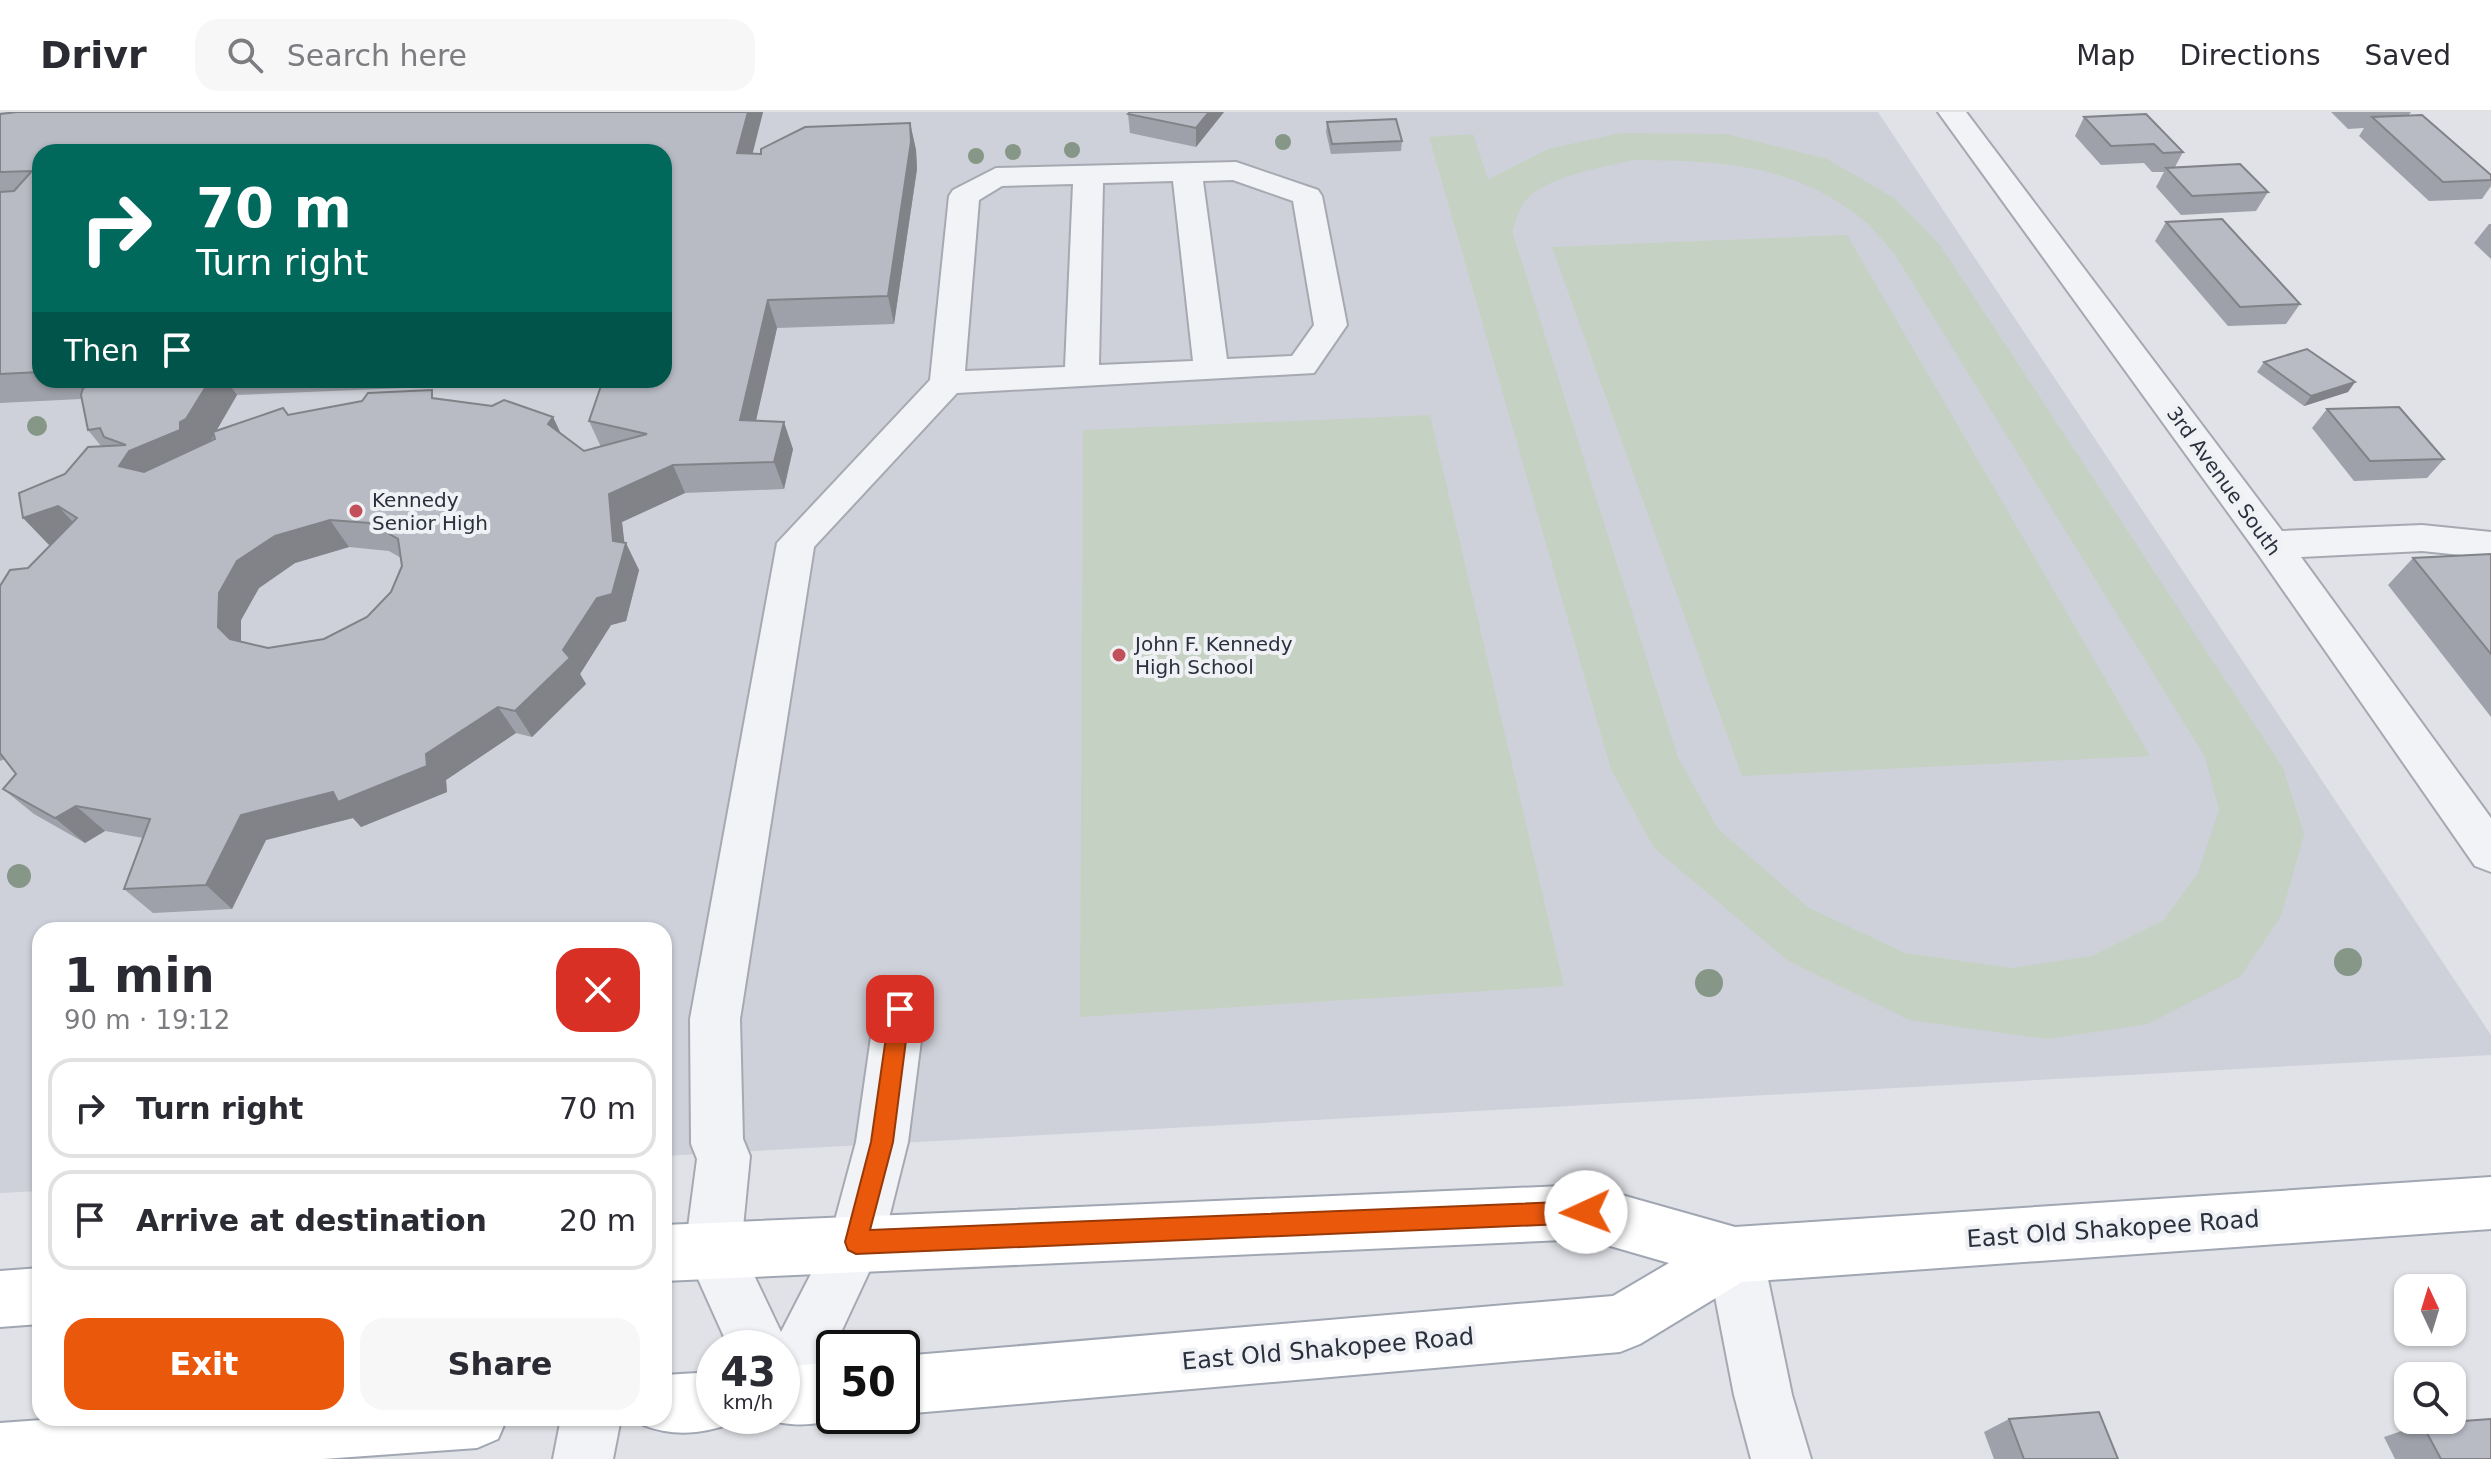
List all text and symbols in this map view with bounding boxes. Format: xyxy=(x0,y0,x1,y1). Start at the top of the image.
search box xyxy=(195,19,755,91)
text: Drivr xyxy=(40,33,147,77)
icon: search xyxy=(223,33,267,77)
text: Search here xyxy=(287,38,467,73)
text: Map xyxy=(2076,39,2135,72)
text: Directions xyxy=(2179,39,2320,72)
text: Saved xyxy=(2364,39,2451,72)
text: 70 m xyxy=(196,175,352,240)
icon: right xyxy=(64,176,168,280)
text: Turn right xyxy=(196,242,368,283)
icon: arrive xyxy=(155,328,199,372)
text: Then xyxy=(64,333,139,368)
street label: 3rd Avenue South xyxy=(2162,402,2286,560)
place label: Kennedy Senior High xyxy=(372,488,488,535)
marker: Kennedy Senior High xyxy=(347,502,365,520)
place label: John F. Kennedy High School xyxy=(1133,632,1293,679)
marker: John F. Kennedy High School xyxy=(1110,646,1128,664)
text: 1 min xyxy=(64,947,215,1003)
button: close xyxy=(556,948,640,1032)
pin xyxy=(866,975,934,1043)
icon: arrive xyxy=(878,987,922,1031)
text: 90 m · 19:12 xyxy=(64,1005,230,1035)
icon: right xyxy=(68,1086,112,1130)
text: Turn right xyxy=(136,1091,303,1126)
text: 70 m xyxy=(559,1091,636,1126)
position arrow xyxy=(1544,1170,1628,1254)
icon: arrive xyxy=(68,1198,112,1242)
text: Arrive at destination xyxy=(136,1203,487,1238)
text: 20 m xyxy=(559,1203,636,1238)
street label: East Old Shakopee Road xyxy=(1966,1205,2260,1253)
north arrow xyxy=(2394,1274,2466,1346)
map controls xyxy=(2394,1274,2466,1434)
button: Exit xyxy=(64,1318,344,1410)
button: Share xyxy=(360,1318,640,1410)
street label: East Old Shakopee Road xyxy=(1181,1322,1475,1376)
speed limit sign: 50 xyxy=(816,1330,920,1434)
text: 43 xyxy=(720,1349,776,1395)
button: search xyxy=(2394,1362,2466,1434)
text: km/h xyxy=(723,1390,773,1414)

